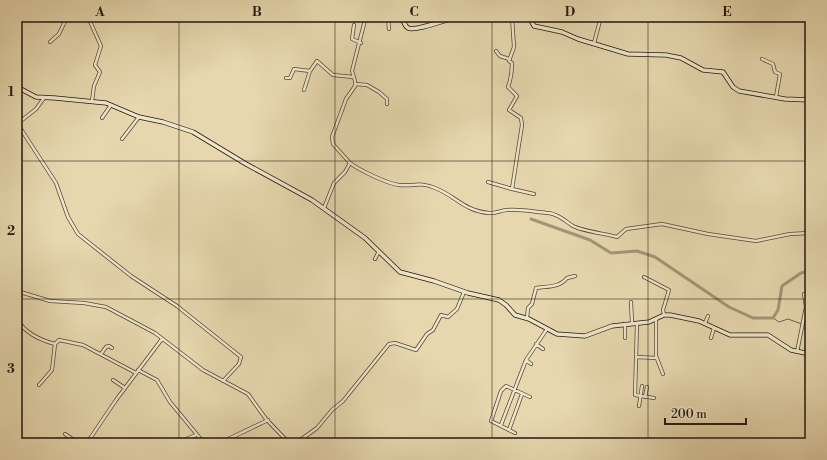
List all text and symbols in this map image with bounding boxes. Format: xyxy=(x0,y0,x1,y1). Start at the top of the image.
text: A xyxy=(94,4,105,20)
text: B xyxy=(252,4,262,20)
text: C xyxy=(409,4,419,20)
text: D xyxy=(565,4,575,20)
text: E xyxy=(722,4,732,20)
text: 1 xyxy=(8,84,15,100)
text: 2 xyxy=(7,223,15,239)
text: 3 xyxy=(7,361,15,377)
scale bar xyxy=(665,400,746,426)
text: 200 m xyxy=(671,407,707,422)

